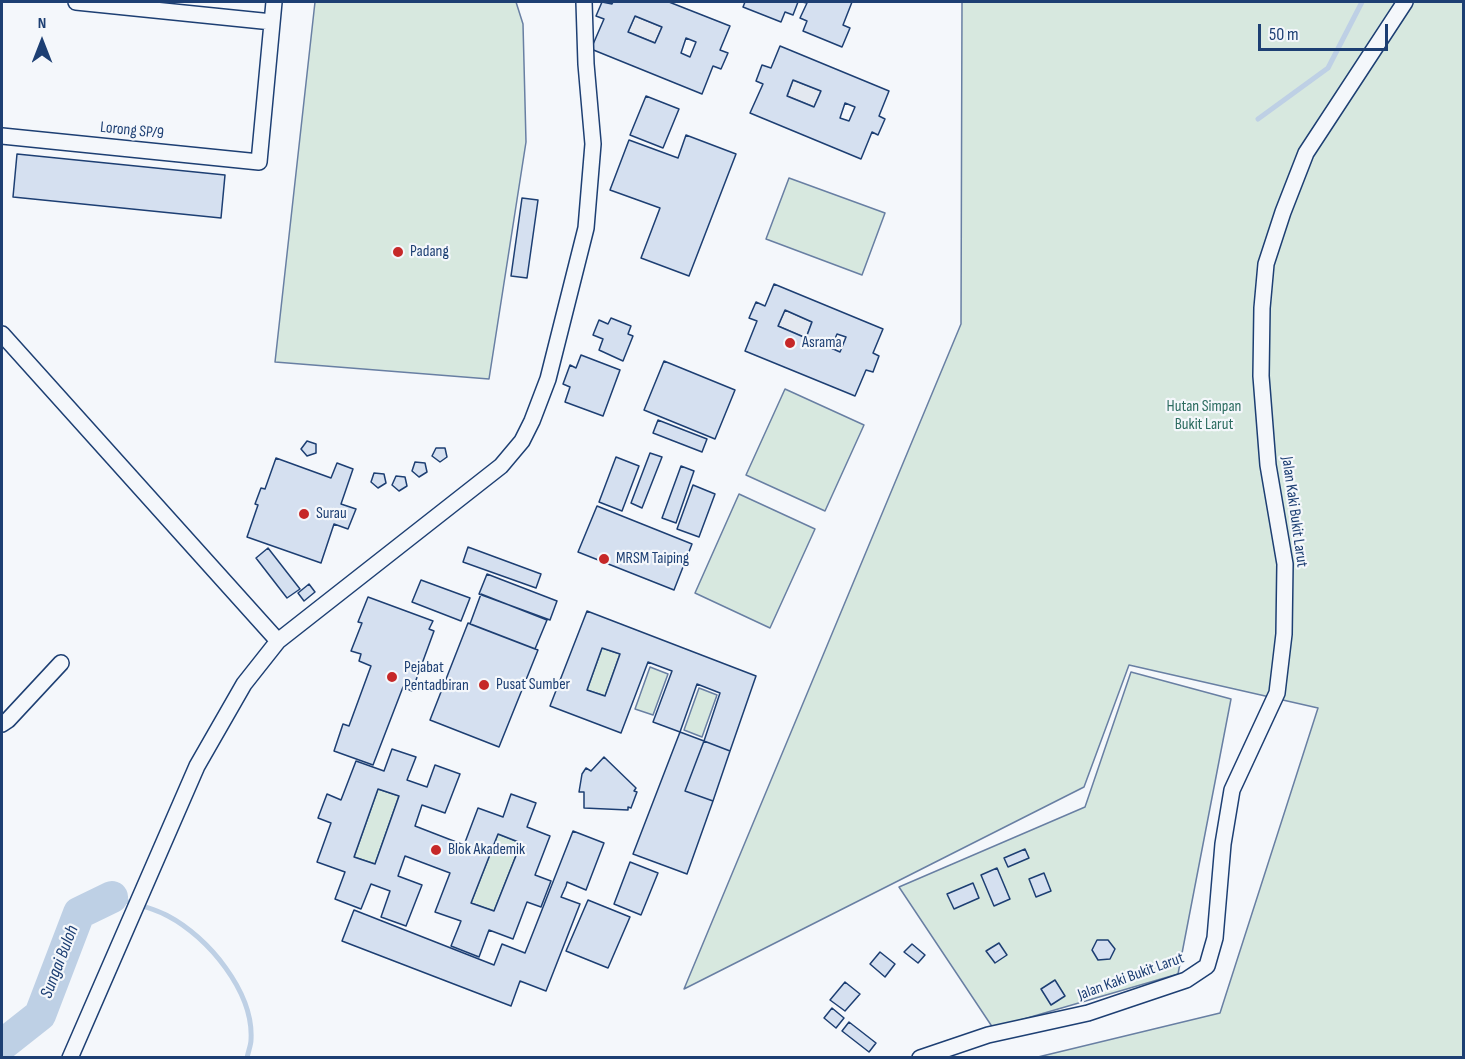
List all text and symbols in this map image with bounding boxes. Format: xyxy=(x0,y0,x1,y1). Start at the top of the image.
north arrow xyxy=(12,12,72,72)
scale bar xyxy=(1261,12,1392,50)
text: N xyxy=(38,14,46,33)
text: 50 m xyxy=(1269,24,1299,45)
street label: Lorong SP/9 xyxy=(99,118,165,144)
place label: Padang xyxy=(410,242,449,262)
marker: Padang xyxy=(391,245,405,259)
place label: Asrama xyxy=(802,333,842,353)
marker: Asrama xyxy=(783,336,797,350)
park label: Hutan Simpan Bukit Larut xyxy=(1167,397,1241,435)
street label: Jalan Kaki Bukit Larut xyxy=(1277,455,1311,569)
place label: Surau xyxy=(316,504,347,524)
marker: Surau xyxy=(297,507,311,521)
place label: MRSM Taiping xyxy=(616,549,689,569)
marker: MRSM Taiping xyxy=(597,552,611,566)
place label: Pejabat Pentadbiran xyxy=(404,658,469,696)
marker: Pejabat Pentadbiran xyxy=(385,670,399,684)
place label: Pusat Sumber xyxy=(496,675,570,695)
marker: Pusat Sumber xyxy=(477,678,491,692)
place label: Blok Akademik xyxy=(448,840,525,860)
marker: Blok Akademik xyxy=(429,843,443,857)
water label: Sungai Buloh xyxy=(36,922,84,1002)
street label: Jalan Kaki Bukit Larut xyxy=(1075,949,1187,1005)

